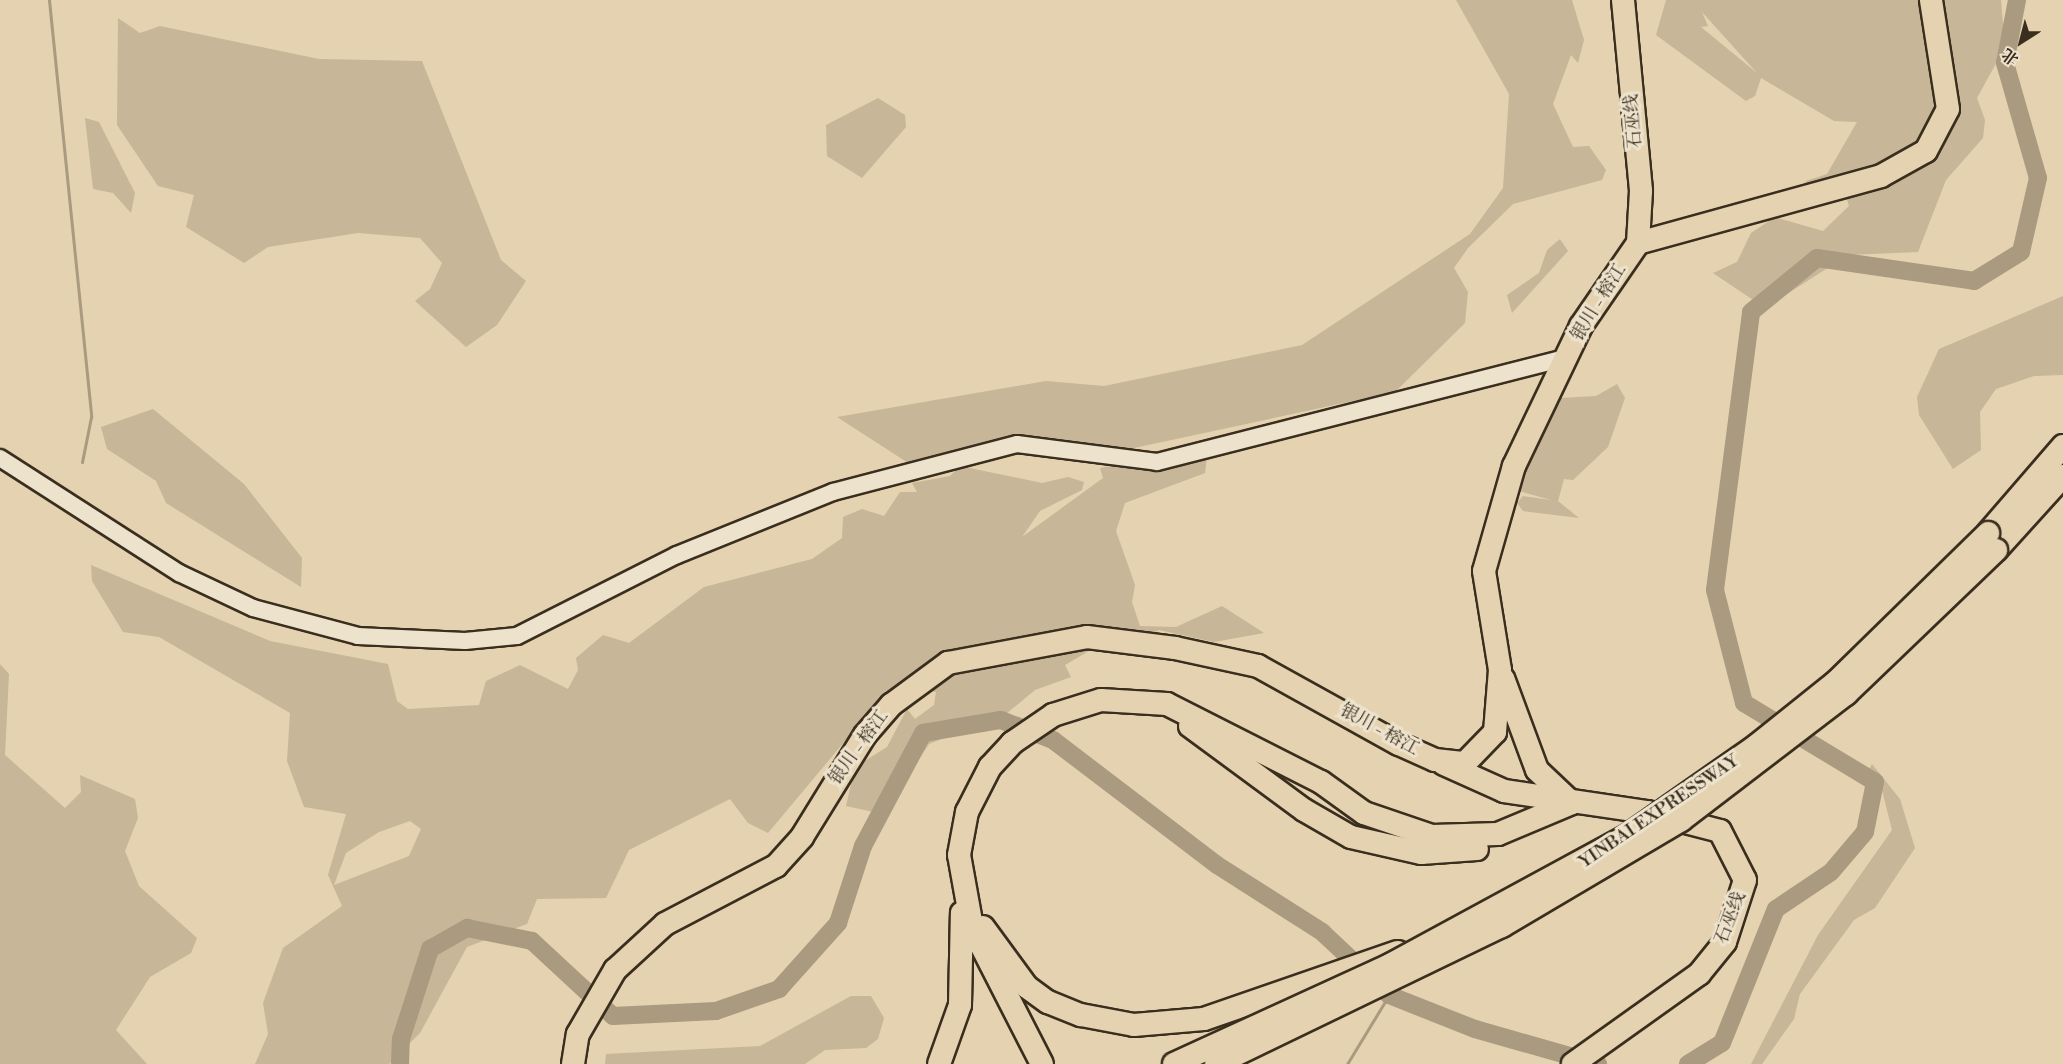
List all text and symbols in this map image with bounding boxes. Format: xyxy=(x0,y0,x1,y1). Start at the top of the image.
north arrow xyxy=(1991,12,2051,72)
text: 北 xyxy=(1998,44,2023,69)
street label: 石巫线 xyxy=(1621,93,1647,149)
street label: 银川 - 榕江 xyxy=(1567,261,1631,345)
street label: 银川 - 榕江 xyxy=(1336,700,1422,760)
street label: 银川 - 榕江 xyxy=(825,707,893,789)
street label: YINBAI EXPRESSWAY xyxy=(1575,751,1743,873)
street label: 石巫线 xyxy=(1711,889,1751,947)

